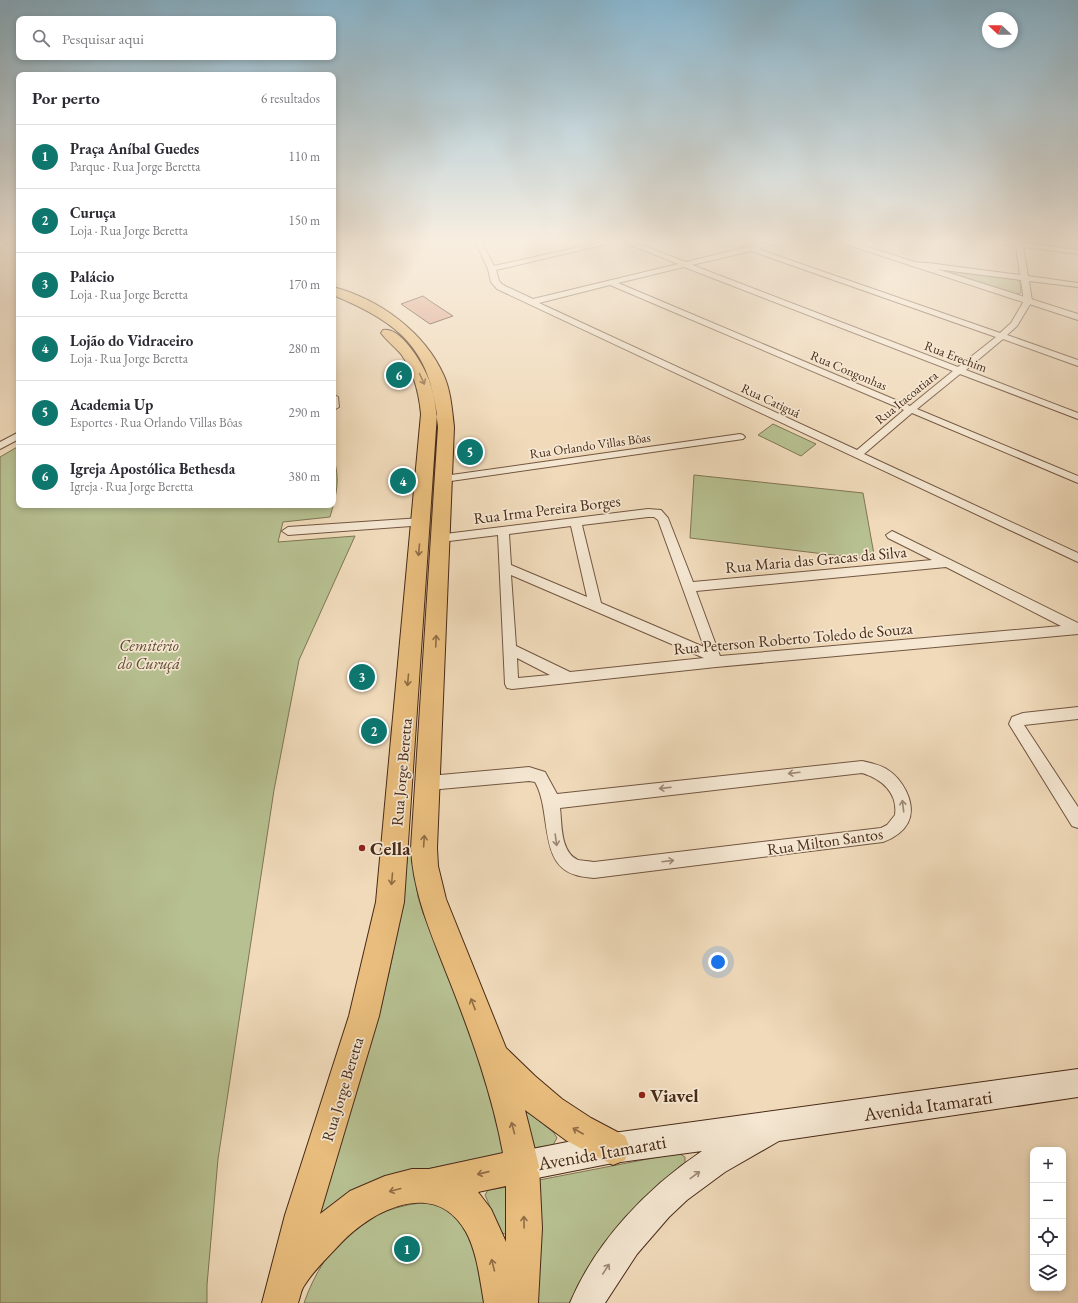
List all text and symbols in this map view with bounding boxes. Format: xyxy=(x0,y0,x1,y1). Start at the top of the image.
north arrow xyxy=(982,12,1018,48)
search box xyxy=(16,16,336,60)
icon: search xyxy=(30,27,52,49)
text: Pesquisar aqui xyxy=(62,29,144,48)
text: Por perto xyxy=(32,87,100,109)
text: 6 resultados xyxy=(261,90,320,107)
text: Praça Aníbal Guedes xyxy=(70,139,199,158)
text: 1 xyxy=(42,148,48,165)
text: 110 m xyxy=(289,148,320,165)
text: Parque · Rua Jorge Beretta xyxy=(70,158,200,175)
text: Curuça xyxy=(70,203,116,222)
text: 2 xyxy=(42,212,48,229)
text: 150 m xyxy=(289,212,320,229)
text: Loja · Rua Jorge Beretta xyxy=(70,222,188,239)
text: Palácio xyxy=(70,267,114,286)
text: 3 xyxy=(42,276,48,293)
text: 170 m xyxy=(289,276,320,293)
text: Loja · Rua Jorge Beretta xyxy=(70,286,188,303)
text: Lojão do Vidraceiro xyxy=(70,331,193,350)
street label: Rua Erechim xyxy=(922,337,990,376)
text: 4 xyxy=(42,340,48,357)
text: 280 m xyxy=(289,340,320,357)
street label: Rua Congonhas xyxy=(808,347,890,394)
text: Loja · Rua Jorge Beretta xyxy=(70,350,188,367)
pin: 6 xyxy=(386,360,412,390)
street label: Rua Itacoatiara xyxy=(871,366,942,428)
one-way arrow xyxy=(419,373,426,385)
street label: Rua Catiguá xyxy=(739,379,804,422)
text: Academia Up xyxy=(70,395,153,414)
text: 5 xyxy=(42,404,48,421)
text: 290 m xyxy=(289,404,320,421)
text: Esportes · Rua Orlando Villas Bôas xyxy=(70,414,242,431)
street label: Rua Orlando Villas Bôas xyxy=(528,429,652,462)
pin: 5 xyxy=(457,437,483,467)
text: Igreja Apostólica Bethesda xyxy=(70,459,235,478)
pin: 4 xyxy=(390,466,416,496)
text: 6 xyxy=(42,468,48,485)
text: 380 m xyxy=(289,468,320,485)
text: Igreja · Rua Jorge Beretta xyxy=(70,478,193,495)
street label: Rua Irma Pereira Borges xyxy=(472,490,622,529)
street label: Rua Maria das Gracas da Silva xyxy=(724,541,908,578)
one-way arrow xyxy=(415,543,422,556)
street label: Rua Peterson Roberto Toledo de Souza xyxy=(673,618,914,659)
park label: Cemitério do Curuçá xyxy=(118,635,180,674)
one-way arrow xyxy=(432,635,439,648)
pin: 3 xyxy=(349,662,375,692)
one-way arrow xyxy=(405,673,412,686)
pin: 2 xyxy=(361,716,387,746)
street label: Rua Jorge Beretta xyxy=(386,717,417,827)
one-way arrow xyxy=(788,770,801,777)
one-way arrow xyxy=(659,785,672,792)
one-way arrow xyxy=(899,800,907,813)
street label: Rua Milton Santos xyxy=(766,823,884,860)
one-way arrow xyxy=(552,833,560,846)
one-way arrow xyxy=(421,835,428,848)
place label: Cella xyxy=(370,836,411,861)
marker: Cella xyxy=(357,843,367,853)
one-way arrow xyxy=(661,857,674,865)
one-way arrow xyxy=(388,872,395,885)
your location xyxy=(708,952,728,972)
one-way arrow xyxy=(469,999,477,1011)
street label: Rua Jorge Beretta xyxy=(317,1034,369,1144)
place label: Viavel xyxy=(650,1083,699,1108)
street label: Avenida Itamarati xyxy=(861,1084,994,1127)
marker: Viavel xyxy=(637,1090,647,1100)
one-way arrow xyxy=(509,1121,517,1134)
one-way arrow xyxy=(572,1126,584,1134)
street label: Avenida Itamarati xyxy=(535,1129,668,1176)
map controls xyxy=(1030,1147,1066,1291)
button: + xyxy=(1030,1147,1066,1183)
one-way arrow xyxy=(477,1170,490,1177)
one-way arrow xyxy=(689,1171,700,1179)
button: − xyxy=(1030,1183,1066,1219)
one-way arrow xyxy=(388,1187,401,1195)
one-way arrow xyxy=(520,1216,528,1229)
button: locate xyxy=(1030,1219,1066,1255)
pin: 1 xyxy=(394,1234,420,1264)
button: layers xyxy=(1030,1255,1066,1291)
one-way arrow xyxy=(489,1259,497,1272)
one-way arrow xyxy=(603,1263,611,1275)

